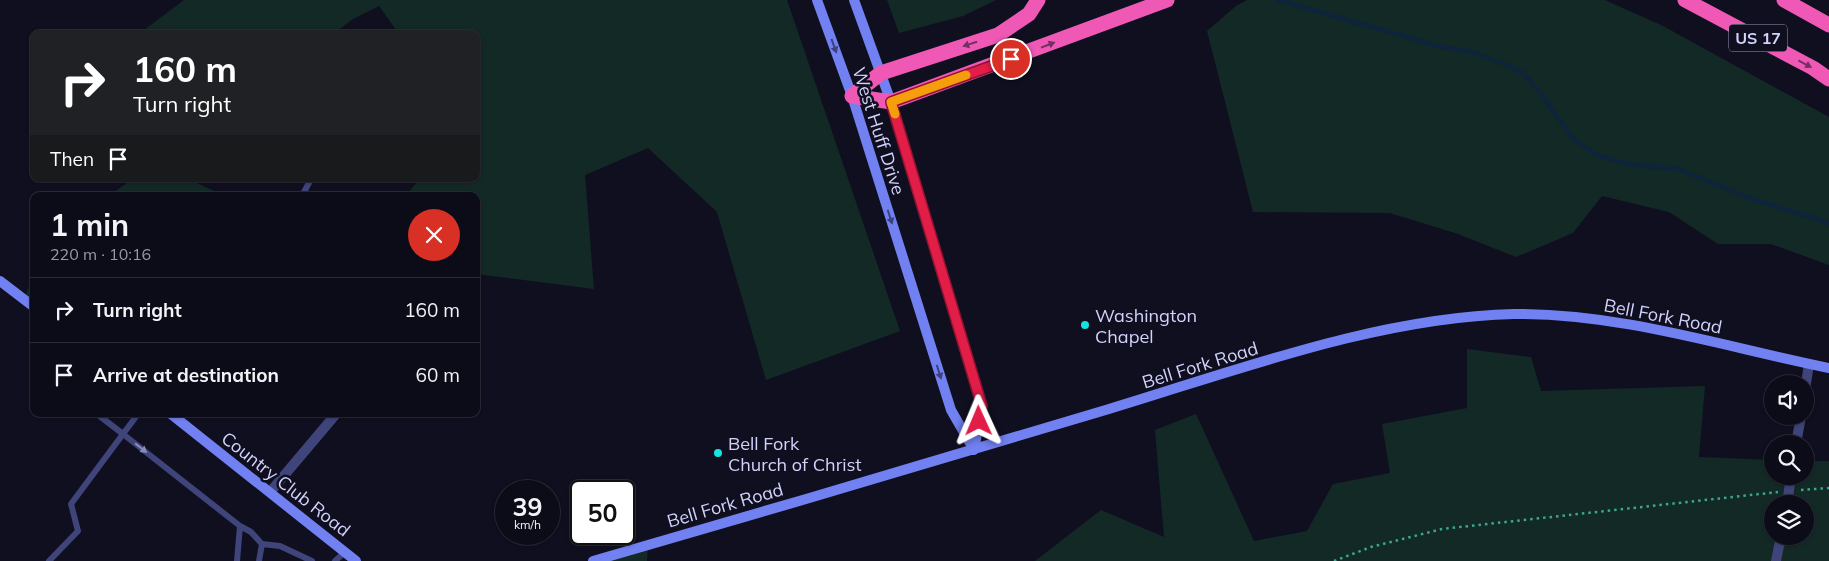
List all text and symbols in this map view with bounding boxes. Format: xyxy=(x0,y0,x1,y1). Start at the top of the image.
road number: US 17 xyxy=(1729,24,1787,52)
pin xyxy=(990,38,1032,80)
one-way arrow xyxy=(830,39,838,54)
one-way arrow xyxy=(962,41,977,48)
one-way arrow xyxy=(1041,41,1056,49)
icon: arrive xyxy=(997,45,1025,73)
text: 160 m xyxy=(133,47,237,91)
icon: right xyxy=(50,50,115,115)
one-way arrow xyxy=(1798,60,1812,68)
street label: West Huff Drive xyxy=(848,64,910,198)
text: Turn right xyxy=(133,90,231,118)
icon: arrive xyxy=(104,145,132,173)
text: Then xyxy=(50,147,94,171)
text: 1 min xyxy=(50,206,129,244)
button: close xyxy=(408,209,460,261)
one-way arrow xyxy=(887,209,895,224)
text: 220 m · 10:16 xyxy=(50,244,151,264)
street label: Bell Fork Road xyxy=(1602,293,1724,339)
icon: right xyxy=(50,296,78,324)
text: Turn right xyxy=(93,298,182,322)
text: 160 m xyxy=(404,298,460,322)
place label: Washington Chapel xyxy=(1095,304,1197,348)
marker: Washington Chapel xyxy=(1079,319,1091,331)
street label: Bell Fork Road xyxy=(1139,336,1261,394)
icon: arrive xyxy=(50,361,78,389)
text: Arrive at destination xyxy=(93,363,279,387)
text: 60 m xyxy=(416,363,460,387)
one-way arrow xyxy=(936,364,944,379)
map controls xyxy=(1764,375,1814,545)
button: sound xyxy=(1764,375,1814,425)
position arrow xyxy=(952,394,1004,446)
street label: Country Club Road xyxy=(217,427,355,541)
place label: Bell Fork Church of Christ xyxy=(728,432,862,476)
button: search xyxy=(1764,435,1814,485)
one-way arrow xyxy=(134,443,147,454)
marker: Bell Fork Church of Christ xyxy=(712,447,724,459)
street label: Bell Fork Road xyxy=(664,477,786,533)
speed limit sign: 50 xyxy=(570,480,635,545)
text: 39 xyxy=(512,491,543,522)
button: layers xyxy=(1764,495,1814,545)
text: km/h xyxy=(514,517,541,532)

